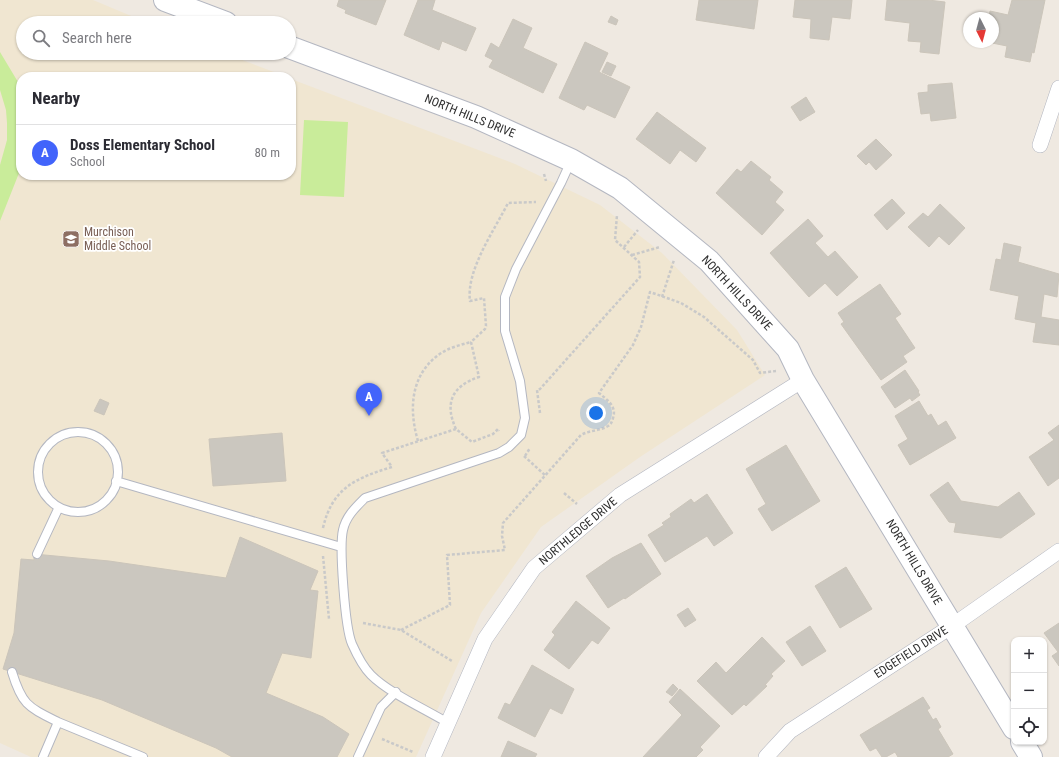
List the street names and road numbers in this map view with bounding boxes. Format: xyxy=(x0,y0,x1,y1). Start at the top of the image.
street label: NORTH HILLS DRIVE xyxy=(423,91,517,141)
street label: NORTH HILLS DRIVE xyxy=(699,253,775,333)
street label: NORTHLEDGE DRIVE xyxy=(536,494,620,568)
street label: NORTH HILLS DRIVE xyxy=(883,517,945,607)
street label: EDGEFIELD DRIVE xyxy=(872,623,950,681)

